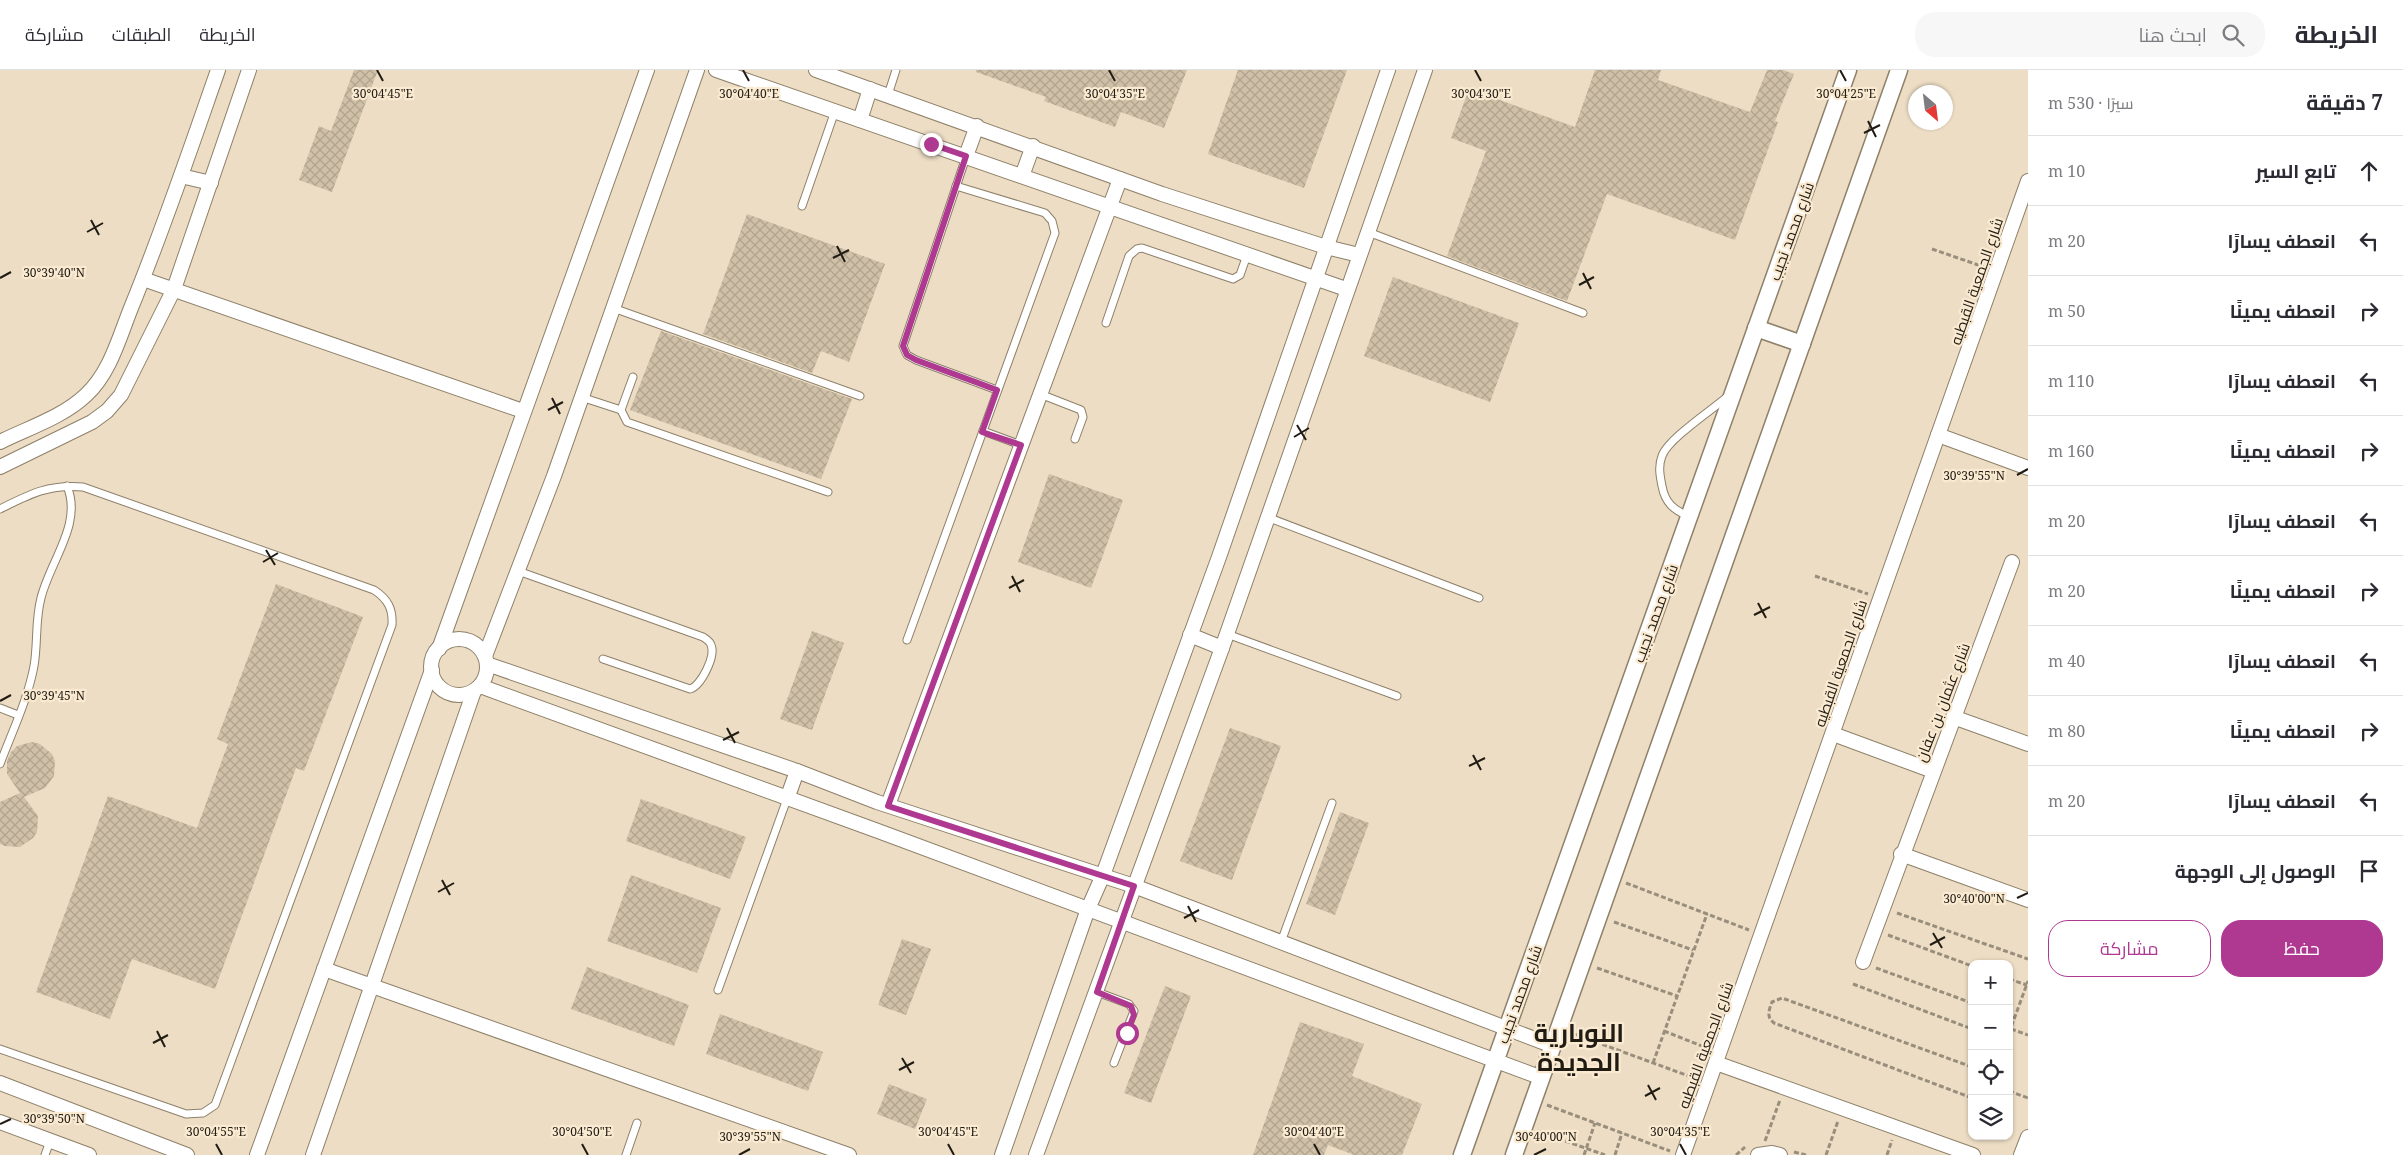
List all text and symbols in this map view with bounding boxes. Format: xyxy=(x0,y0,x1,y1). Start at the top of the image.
search box xyxy=(1915,12,2265,57)
text: الخريطة xyxy=(2295,17,2378,50)
icon: search xyxy=(2219,21,2247,49)
text: مشاركة xyxy=(25,22,84,46)
text: الطبقات xyxy=(112,22,171,46)
text: الخريطة xyxy=(199,22,256,46)
text: ابحث هنا xyxy=(2138,22,2207,48)
text: 30°04'45"E xyxy=(353,85,413,102)
text: 30°04'40"E xyxy=(719,85,779,102)
text: 30°04'35"E xyxy=(1085,85,1145,102)
text: 30°04'30"E xyxy=(1451,85,1511,102)
text: 30°04'25"E xyxy=(1816,85,1876,102)
north arrow xyxy=(1908,85,1953,130)
text: 7 دقيقة xyxy=(2306,88,2383,116)
text: سيرًا · 530 m xyxy=(2048,92,2134,114)
route end xyxy=(920,133,943,156)
icon: ahead xyxy=(2355,157,2383,185)
text: تابع السير xyxy=(2256,158,2336,184)
text: 10 m xyxy=(2048,160,2085,182)
street label: شارع محمد نجيب xyxy=(1764,179,1820,284)
street label: شارع الجمعية القبطيه xyxy=(1945,215,2009,348)
icon: left xyxy=(2355,227,2383,255)
text: انعطف يسارًا xyxy=(2227,228,2336,254)
text: 20 m xyxy=(2048,230,2085,252)
text: 30°39'40"N xyxy=(23,264,85,281)
icon: right xyxy=(2355,297,2383,325)
text: انعطف يمينًا xyxy=(2230,298,2336,324)
text: 50 m xyxy=(2048,300,2085,322)
icon: left xyxy=(2355,367,2383,395)
text: انعطف يسارًا xyxy=(2227,368,2336,394)
text: 110 m xyxy=(2048,370,2094,392)
icon: right xyxy=(2355,437,2383,465)
text: انعطف يمينًا xyxy=(2230,438,2336,464)
text: 160 m xyxy=(2048,440,2094,462)
text: 30°39'55"N xyxy=(1943,467,2005,484)
icon: left xyxy=(2355,507,2383,535)
text: انعطف يسارًا xyxy=(2227,508,2336,534)
text: 20 m xyxy=(2048,510,2085,532)
street label: شارع محمد نجيب xyxy=(1628,561,1684,666)
icon: right xyxy=(2355,577,2383,605)
text: انعطف يمينًا xyxy=(2230,578,2336,604)
text: 20 m xyxy=(2048,580,2085,602)
street label: شارع الجمعية القبطيه xyxy=(1809,597,1873,730)
street label: شارع عثمان بن عفان xyxy=(1910,640,1976,765)
icon: left xyxy=(2355,647,2383,675)
text: انعطف يسارًا xyxy=(2227,648,2336,674)
text: 40 m xyxy=(2048,650,2085,672)
text: 30°39'45"N xyxy=(23,687,85,704)
icon: right xyxy=(2355,717,2383,745)
text: انعطف يمينًا xyxy=(2230,718,2336,744)
text: 80 m xyxy=(2048,720,2085,742)
icon: left xyxy=(2355,787,2383,815)
text: انعطف يسارًا xyxy=(2227,788,2336,814)
text: 20 m xyxy=(2048,790,2085,812)
icon: arrive xyxy=(2355,857,2383,885)
text: الوصول إلى الوجهة xyxy=(2175,858,2336,884)
text: 30°40'00"N xyxy=(1943,890,2005,907)
button: مشاركة xyxy=(2048,920,2211,977)
button: حفظ xyxy=(2221,920,2383,977)
street label: شارع محمد نجيب xyxy=(1492,942,1548,1047)
map controls xyxy=(1968,960,2013,1140)
button: + xyxy=(1968,960,2013,1005)
street label: شارع الجمعية القبطيه xyxy=(1673,979,1739,1112)
button: − xyxy=(1968,1005,2013,1050)
district label: النوبارية الجديدة xyxy=(1534,1015,1624,1078)
route start xyxy=(1116,1022,1139,1045)
button: locate xyxy=(1968,1050,2013,1095)
button: layers xyxy=(1968,1095,2013,1140)
text: 30°39'50"N xyxy=(23,1110,85,1127)
text: 30°04'55"E xyxy=(186,1123,246,1140)
text: 30°04'50"E xyxy=(552,1123,612,1140)
text: 30°04'45"E xyxy=(918,1123,978,1140)
text: 30°04'40"E xyxy=(1284,1123,1344,1140)
text: 30°04'35"E xyxy=(1650,1123,1710,1140)
text: 30°39'55"N xyxy=(719,1128,781,1145)
text: 30°40'00"N xyxy=(1515,1128,1577,1145)

